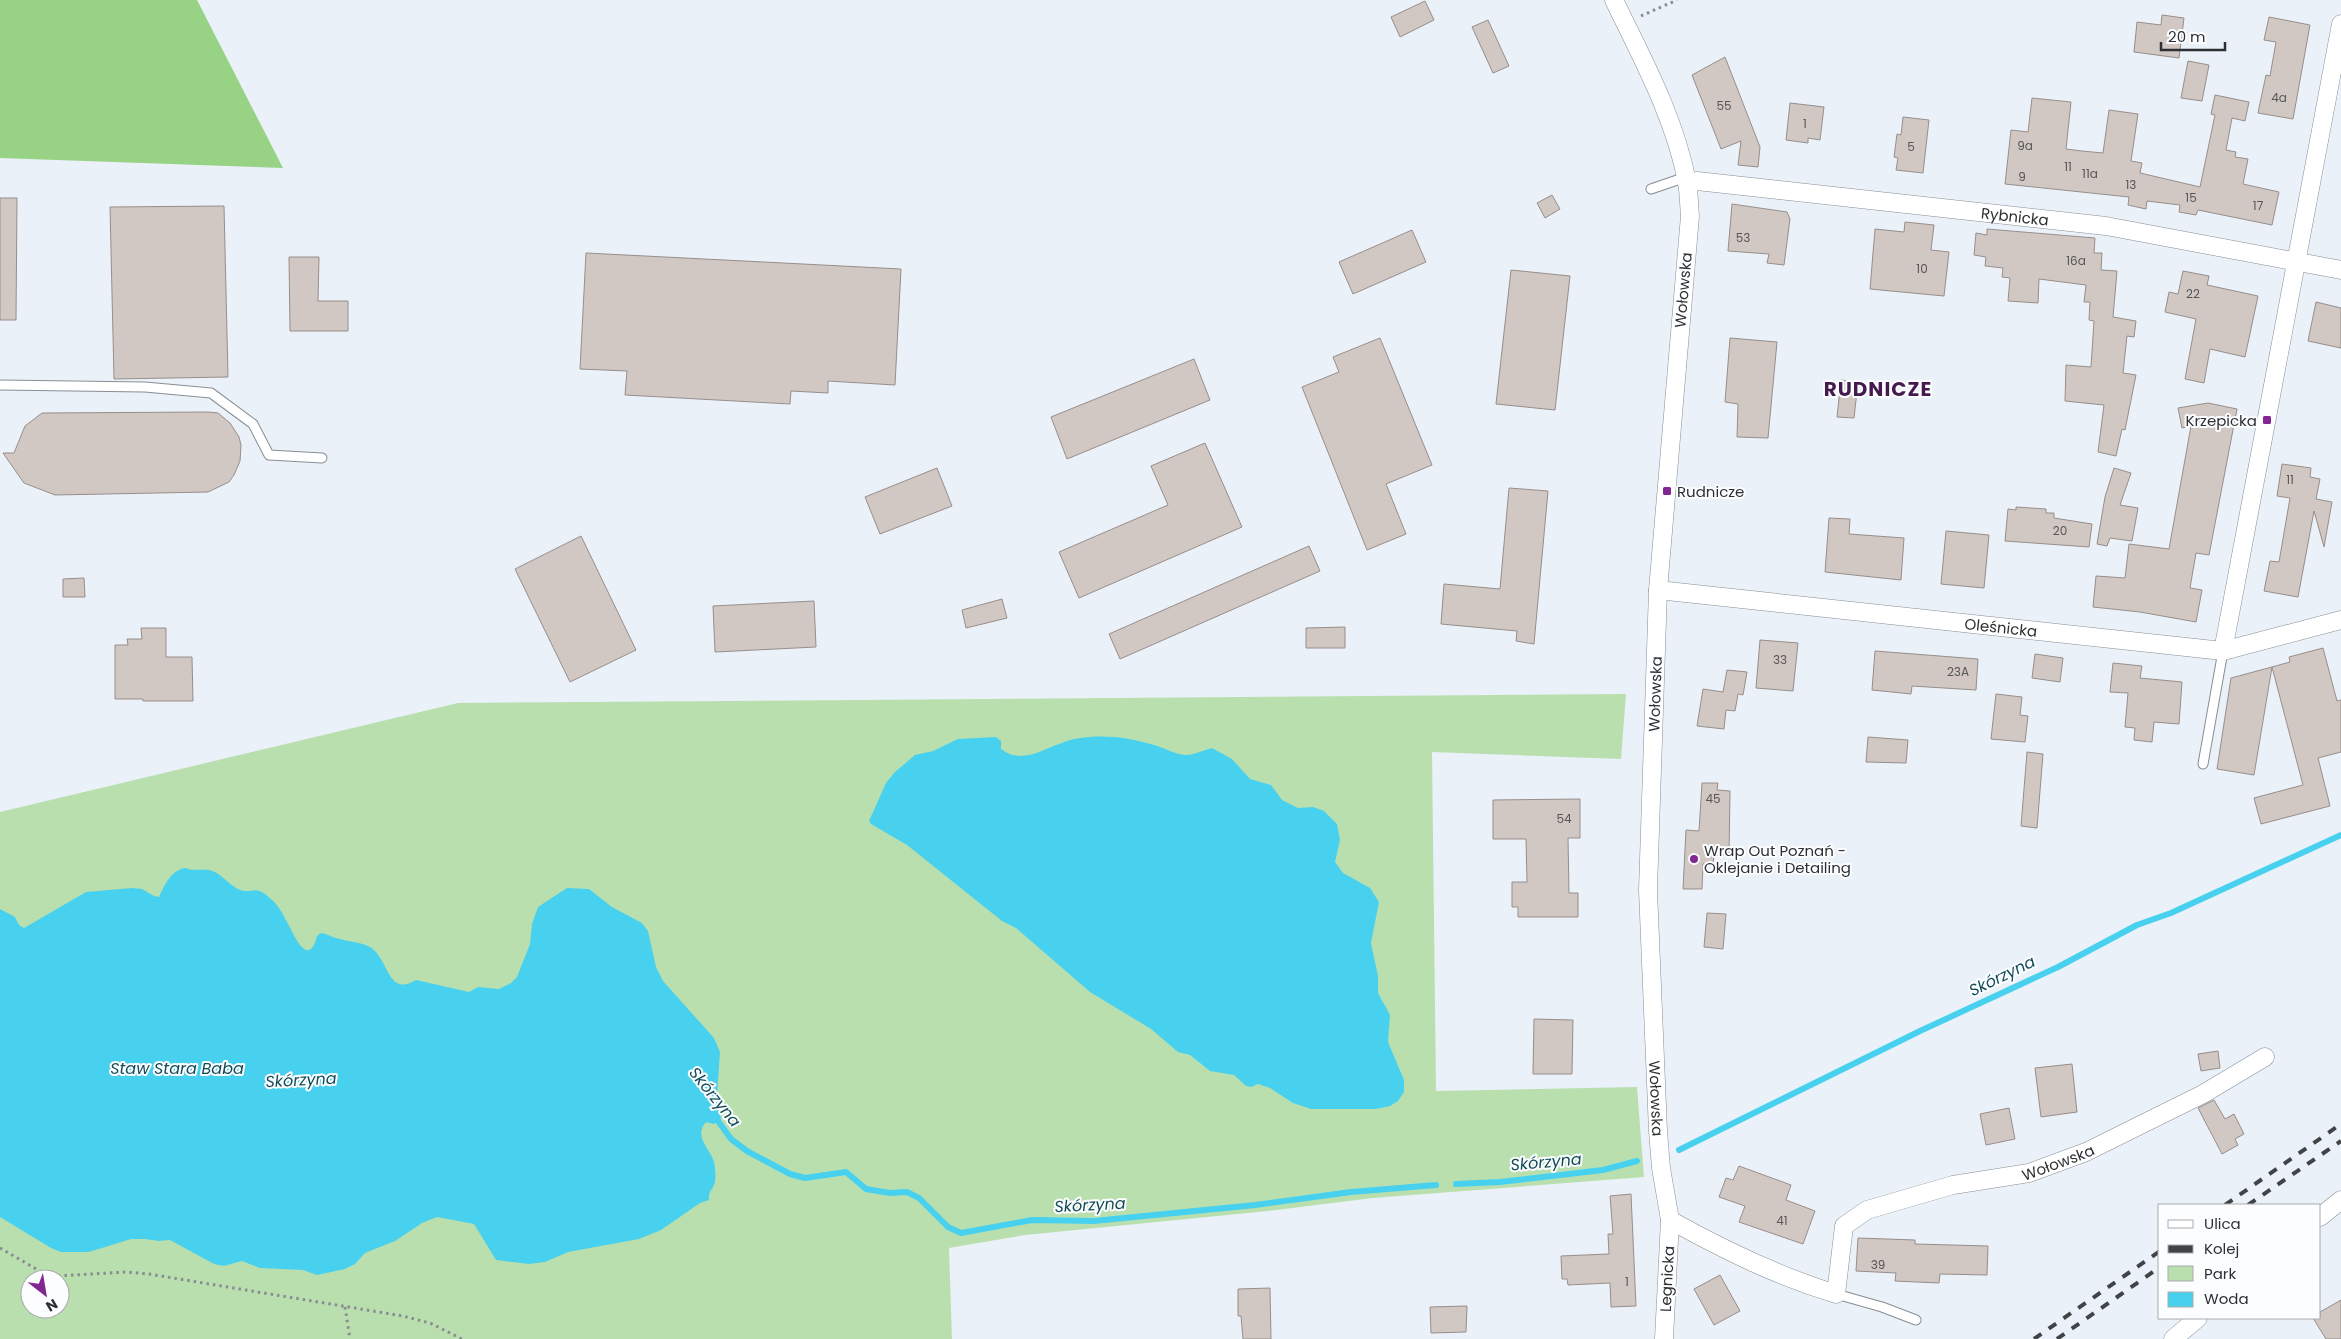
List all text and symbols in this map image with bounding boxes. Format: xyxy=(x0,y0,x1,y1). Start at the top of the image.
scale bar xyxy=(2161,20,2225,52)
text: 20 m xyxy=(2168,26,2206,47)
house number: 4a xyxy=(2271,89,2287,106)
house number: 55 xyxy=(1716,97,1732,114)
house number: 1 xyxy=(1803,115,1807,132)
house number: 9a xyxy=(2017,137,2033,154)
house number: 5 xyxy=(1907,138,1915,155)
house number: 11 xyxy=(2064,158,2072,175)
house number: 11a xyxy=(2082,165,2098,182)
house number: 9 xyxy=(2018,168,2026,185)
house number: 13 xyxy=(2126,176,2136,193)
house number: 15 xyxy=(2185,189,2197,206)
house number: 17 xyxy=(2253,197,2264,214)
street label: Rybnicka xyxy=(1980,202,2050,230)
house number: 53 xyxy=(1736,229,1750,246)
street label: Wołowska xyxy=(1669,251,1697,329)
house number: 16a xyxy=(2066,252,2086,269)
house number: 10 xyxy=(1916,260,1928,277)
house number: 22 xyxy=(2186,285,2200,302)
district label: RUDNICZE xyxy=(1824,375,1932,403)
place label: Krzepicka xyxy=(2185,410,2257,431)
marker: Krzepicka xyxy=(2261,414,2273,426)
house number: 11 xyxy=(2286,471,2294,488)
place label: Rudnicze xyxy=(1677,481,1744,502)
marker: Rudnicze xyxy=(1661,485,1673,497)
house number: 20 xyxy=(2053,522,2067,539)
street label: Oleśnicka xyxy=(1964,613,2038,641)
house number: 33 xyxy=(1773,651,1787,668)
street label: Wołowska xyxy=(1643,656,1667,732)
house number: 23A xyxy=(1947,663,1969,680)
house number: 45 xyxy=(1705,790,1721,807)
house number: 54 xyxy=(1556,810,1572,827)
place label: Wrap Out Poznań - Oklejanie i Detailing xyxy=(1704,840,1851,878)
marker: Wrap Out Poznań - Oklejanie i Detailing xyxy=(1688,853,1700,865)
water label: Skórzyna xyxy=(1965,950,2039,1002)
water label: Staw Stara Baba xyxy=(110,1057,244,1080)
street label: Wołowska xyxy=(1645,1060,1669,1137)
water label: Skórzyna xyxy=(684,1062,746,1132)
water label: Skórzyna xyxy=(265,1067,337,1093)
street label: Wołowska xyxy=(2019,1139,2098,1185)
water label: Skórzyna xyxy=(1510,1147,1583,1177)
water label: Skórzyna xyxy=(1054,1192,1126,1218)
legend xyxy=(2158,1204,2321,1319)
house number: 41 xyxy=(1776,1212,1788,1229)
text: Ulica xyxy=(2204,1213,2241,1234)
text: Kolej xyxy=(2204,1238,2239,1259)
street label: Legnicka xyxy=(1655,1245,1679,1313)
house number: 39 xyxy=(1871,1256,1885,1273)
text: Park xyxy=(2204,1263,2236,1284)
north arrow xyxy=(20,1269,70,1319)
house number: 1 xyxy=(1625,1273,1629,1290)
text: Woda xyxy=(2204,1288,2249,1309)
text: N xyxy=(42,1294,61,1316)

